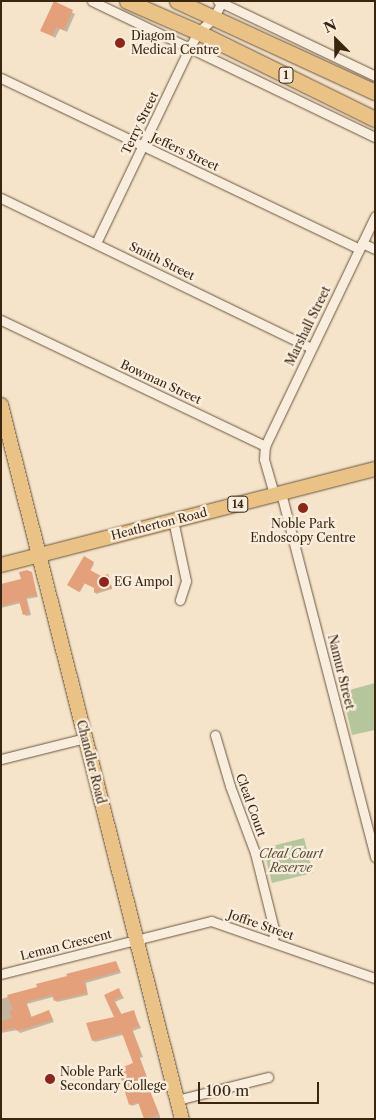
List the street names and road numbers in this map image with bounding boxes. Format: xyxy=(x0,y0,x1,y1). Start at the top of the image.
road number: 1 xyxy=(278,66,294,84)
street label: Terry Street xyxy=(119,89,161,157)
street label: Jeffers Street xyxy=(149,130,221,174)
street label: Smith Street xyxy=(127,239,197,283)
street label: Marshall Street xyxy=(283,284,333,368)
street label: Bowman Street xyxy=(118,357,204,407)
road number: 14 xyxy=(227,496,249,512)
street label: Heatherton Road xyxy=(109,505,209,543)
street label: Namur Street xyxy=(325,633,357,711)
street label: Chandler Road xyxy=(74,718,108,806)
street label: Cleal Court xyxy=(233,772,269,838)
street label: Joffre Street xyxy=(226,907,296,943)
street label: Leman Crescent xyxy=(19,927,113,963)

